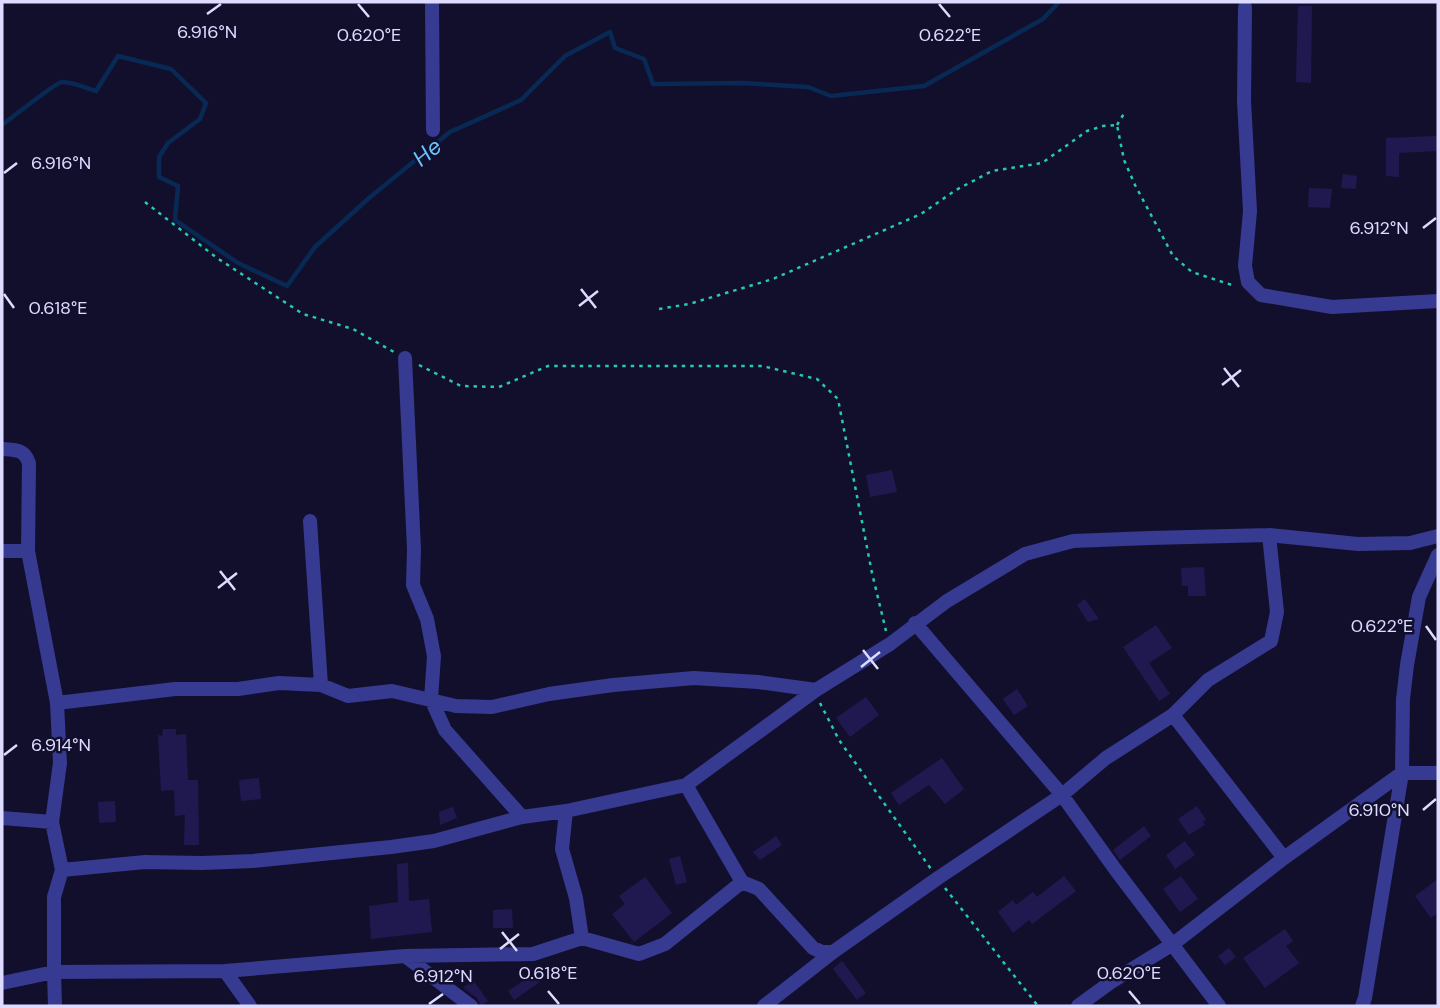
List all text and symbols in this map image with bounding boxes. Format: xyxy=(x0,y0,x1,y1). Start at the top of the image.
text: 6.916°N xyxy=(177,20,237,44)
text: 0.620°E xyxy=(337,23,401,47)
text: 0.622°E xyxy=(919,23,981,47)
water label: He xyxy=(406,131,448,173)
text: 6.916°N xyxy=(31,151,91,175)
text: 6.912°N xyxy=(1349,216,1409,240)
text: 0.618°E xyxy=(29,296,87,320)
text: 0.622°E xyxy=(1351,614,1413,638)
text: 6.914°N xyxy=(31,733,91,757)
text: 6.910°N xyxy=(1348,798,1410,822)
text: 0.618°E xyxy=(519,961,577,985)
text: 0.620°E xyxy=(1097,961,1161,985)
text: 6.912°N xyxy=(413,964,473,988)

